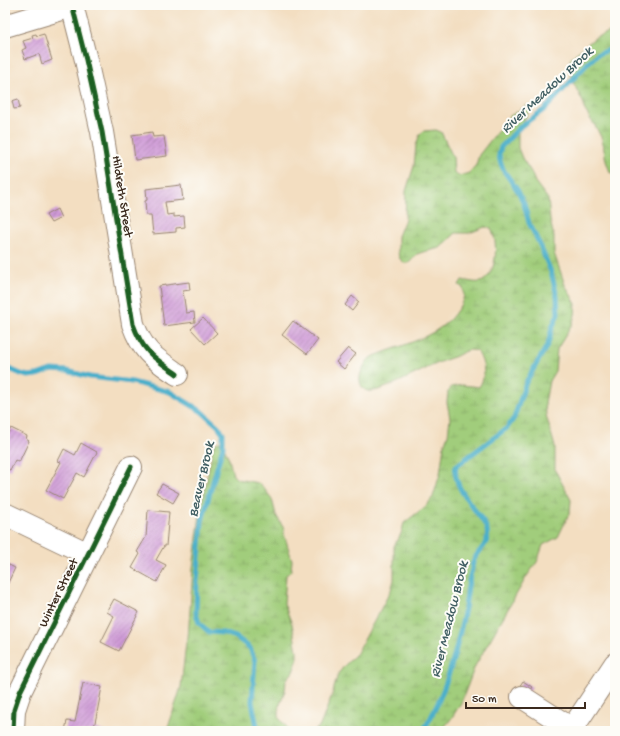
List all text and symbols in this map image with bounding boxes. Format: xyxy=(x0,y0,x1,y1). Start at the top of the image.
water label: River Meadow Brook xyxy=(498,43,598,138)
street label: Hildreth Street xyxy=(108,155,136,240)
water label: Beaver Brook xyxy=(186,439,220,519)
street label: Winter Street xyxy=(36,555,83,630)
water label: River Meadow Brook xyxy=(428,558,474,680)
scale bar xyxy=(466,684,585,710)
text: 50 m xyxy=(472,693,497,707)

